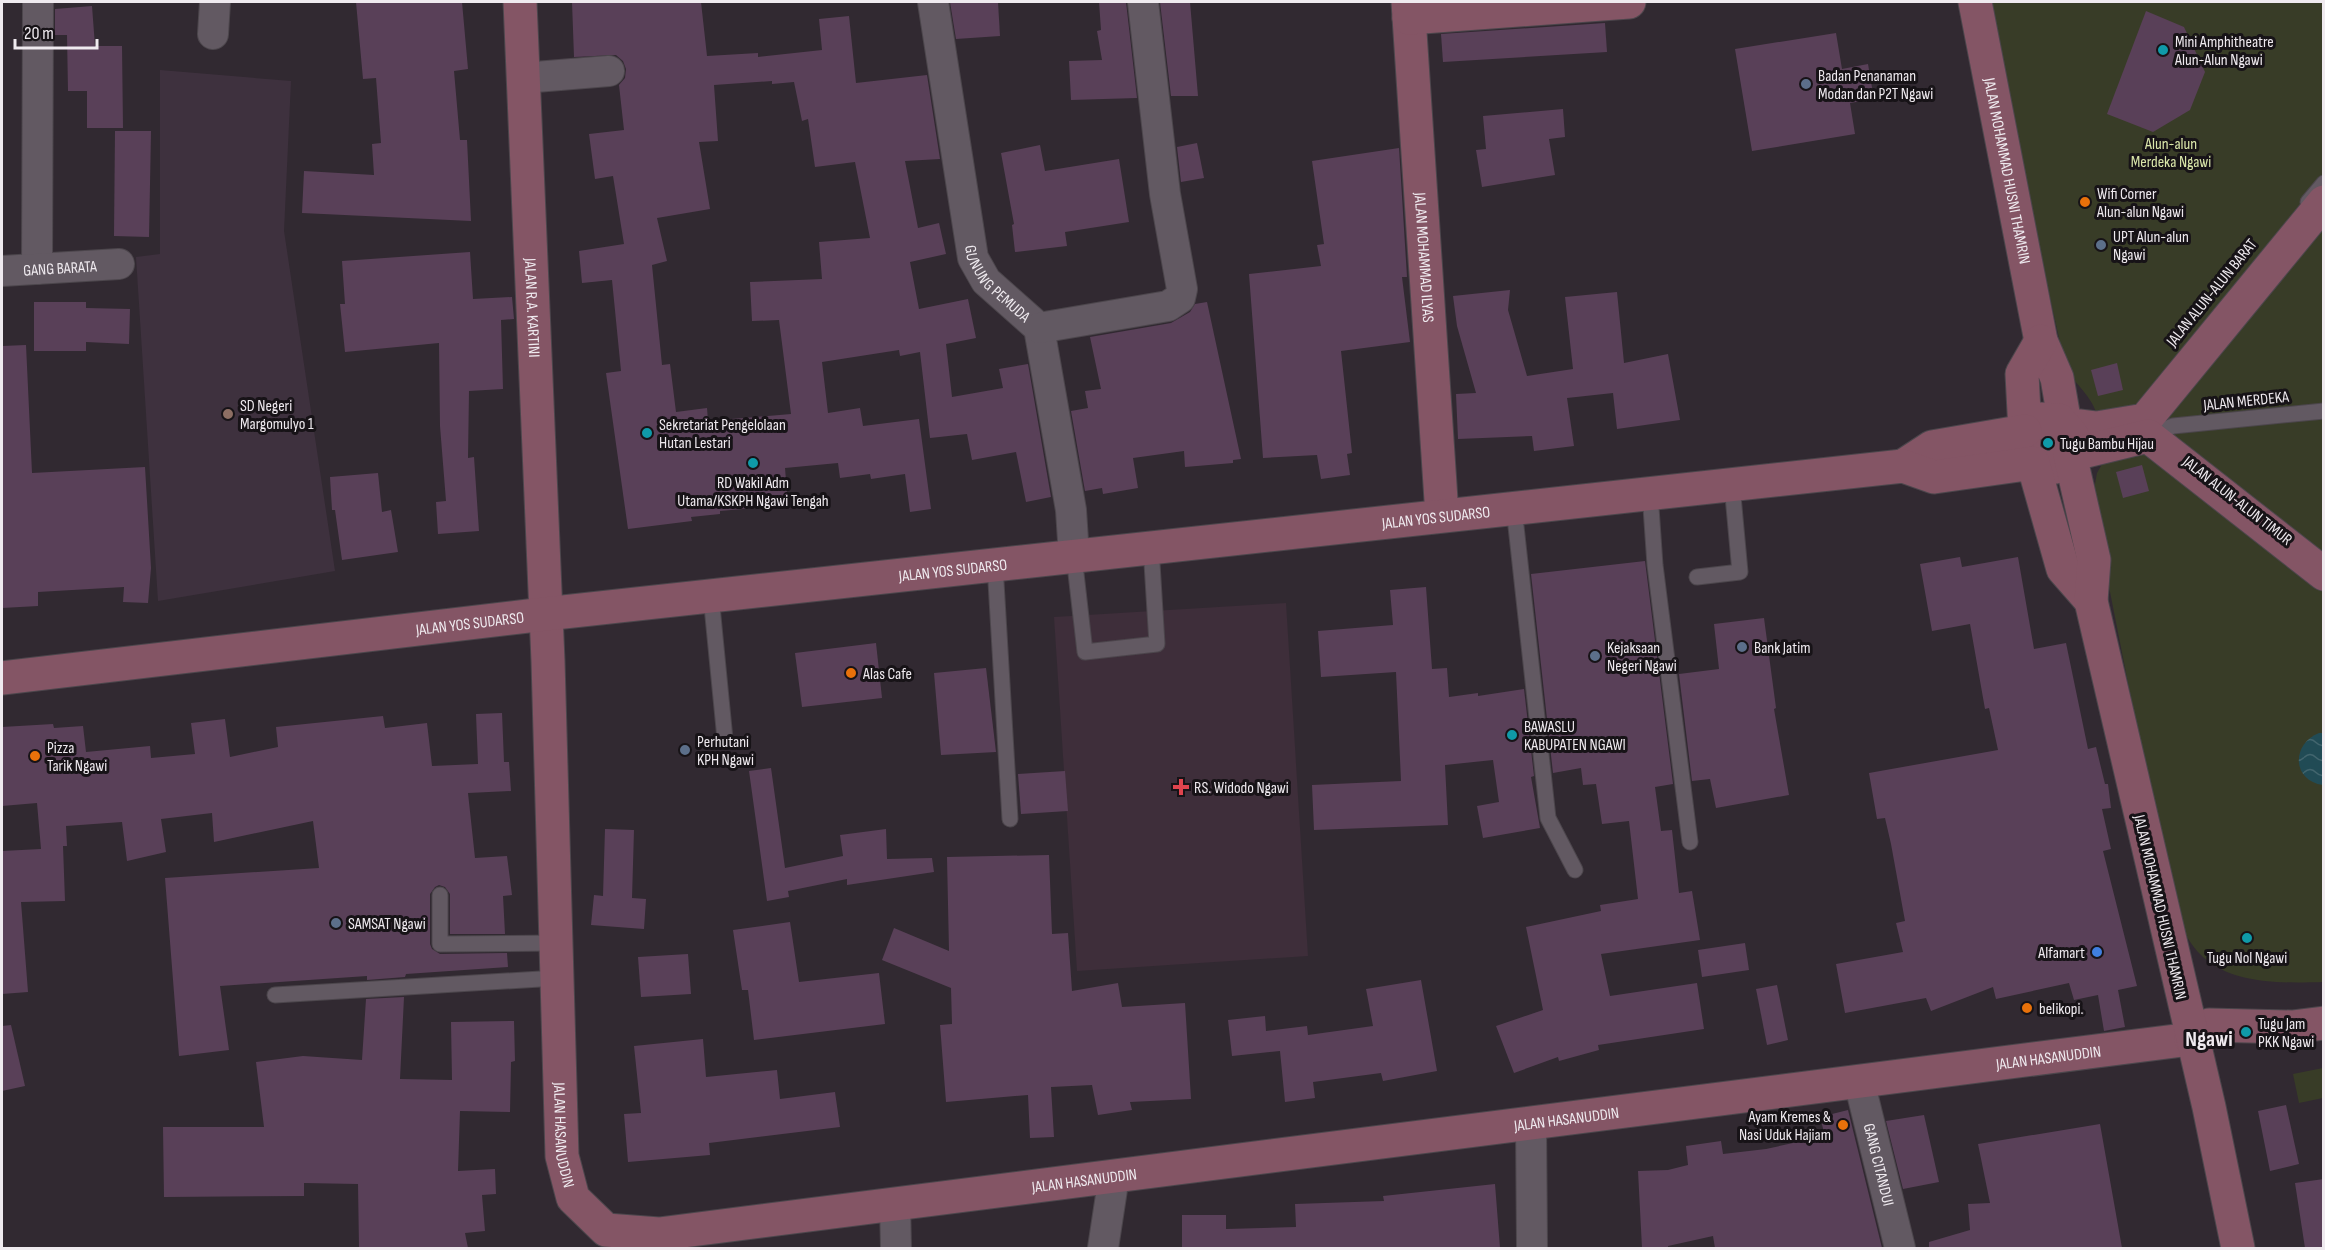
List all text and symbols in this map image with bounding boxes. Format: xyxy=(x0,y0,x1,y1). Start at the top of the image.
scale bar xyxy=(15,12,98,50)
text: 20 m xyxy=(24,23,54,44)
place label: Mini Amphitheatre Alun-Alun Ngawi xyxy=(2174,33,2274,70)
marker: Mini Amphitheatre Alun-Alun Ngawi xyxy=(2156,43,2170,57)
place label: Badan Penanaman Modan dan P2T Ngawi xyxy=(1818,67,1933,104)
street label: JALAN MOHAMMAD HUSNI THAMRIN xyxy=(1979,75,2034,266)
marker: Badan Penanaman Modan dan P2T Ngawi xyxy=(1799,77,1813,91)
park label: Alun-alun Merdeka Ngawi xyxy=(2131,135,2211,172)
place label: Wifi Corner Alun-alun Ngawi xyxy=(2096,185,2184,222)
street label: JALAN MOHAMMAD ILYAS xyxy=(1410,191,1437,323)
marker: Wifi Corner Alun-alun Ngawi xyxy=(2078,195,2092,209)
place label: UPT Alun-alun Ngawi xyxy=(2113,228,2189,265)
street label: JALAN ALUN-ALUN BARAT xyxy=(2162,235,2262,351)
marker: UPT Alun-alun Ngawi xyxy=(2094,238,2108,252)
street label: GUNUNG PEMUDA xyxy=(960,244,1034,327)
street label: GANG BARATA xyxy=(23,257,98,281)
street label: JALAN R.A. KARTINI xyxy=(520,257,543,358)
street label: JALAN MERDEKA xyxy=(2201,388,2290,416)
place label: SD Negeri Margomulyo 1 xyxy=(240,397,314,434)
marker: SD Negeri Margomulyo 1 xyxy=(221,407,235,421)
place label: Sekretariat Pengelolaan Hutan Lestari xyxy=(659,416,786,453)
marker: Sekretariat Pengelolaan Hutan Lestari xyxy=(640,426,654,440)
place label: Tugu Bambu Hijau xyxy=(2060,435,2154,454)
marker: Tugu Bambu Hijau xyxy=(2041,436,2055,450)
street label: JALAN ALUN-ALUN TIMUR xyxy=(2178,452,2296,550)
marker: RD Wakil Adm Utama/KSKPH Ngawi Tengah xyxy=(746,456,760,470)
place label: RD Wakil Adm Utama/KSKPH Ngawi Tengah xyxy=(677,474,829,511)
street label: JALAN YOS SUDARSO xyxy=(1380,503,1491,534)
street label: JALAN YOS SUDARSO xyxy=(897,556,1008,586)
street label: JALAN YOS SUDARSO xyxy=(414,609,525,640)
place label: Kejaksaan Negeri Ngawi xyxy=(1607,639,1677,676)
place label: Bank Jatim xyxy=(1754,639,1810,658)
marker: Bank Jatim xyxy=(1735,640,1749,654)
marker: Kejaksaan Negeri Ngawi xyxy=(1588,649,1602,663)
place label: Alas Cafe xyxy=(862,665,912,684)
marker: Alas Cafe xyxy=(844,666,858,680)
place label: BAWASLU KABUPATEN NGAWI xyxy=(1524,718,1626,755)
marker: BAWASLU KABUPATEN NGAWI xyxy=(1505,728,1519,742)
place label: Perhutani KPH Ngawi xyxy=(697,733,754,770)
place label: Pizza Tarik Ngawi xyxy=(47,739,107,776)
marker: Perhutani KPH Ngawi xyxy=(678,743,692,757)
marker: Pizza Tarik Ngawi xyxy=(28,749,42,763)
marker: RS. Widodo Ngawi xyxy=(1172,778,1190,796)
place label: RS. Widodo Ngawi xyxy=(1194,779,1289,798)
street label: JALAN MOHAMMAD HUSNI THAMRIN xyxy=(2129,812,2190,1002)
place label: SAMSAT Ngawi xyxy=(348,915,426,934)
marker: SAMSAT Ngawi xyxy=(329,916,343,930)
marker: Tugu Nol Ngawi xyxy=(2240,931,2254,945)
place label: Alfamart xyxy=(2037,944,2085,963)
marker: Alfamart xyxy=(2090,945,2104,959)
place label: Tugu Nol Ngawi xyxy=(2207,949,2287,968)
place label: belikopi. xyxy=(2039,1000,2083,1019)
marker: belikopi. xyxy=(2020,1001,2034,1015)
place label: Tugu Jam PKK Ngawi xyxy=(2258,1015,2314,1052)
marker: Tugu Jam PKK Ngawi xyxy=(2239,1025,2253,1039)
district label: Ngawi xyxy=(2185,1026,2233,1053)
street label: JALAN HASANUDDIN xyxy=(1994,1043,2102,1075)
street label: JALAN HASANUDDIN xyxy=(549,1081,578,1190)
street label: JALAN HASANUDDIN xyxy=(1512,1104,1620,1136)
place label: Ayam Kremes & Nasi Uduk Hajiam xyxy=(1739,1108,1831,1145)
marker: Ayam Kremes & Nasi Uduk Hajiam xyxy=(1836,1118,1850,1132)
street label: GANG CITANDUI xyxy=(1859,1122,1897,1208)
street label: JALAN HASANUDDIN xyxy=(1030,1165,1138,1198)

